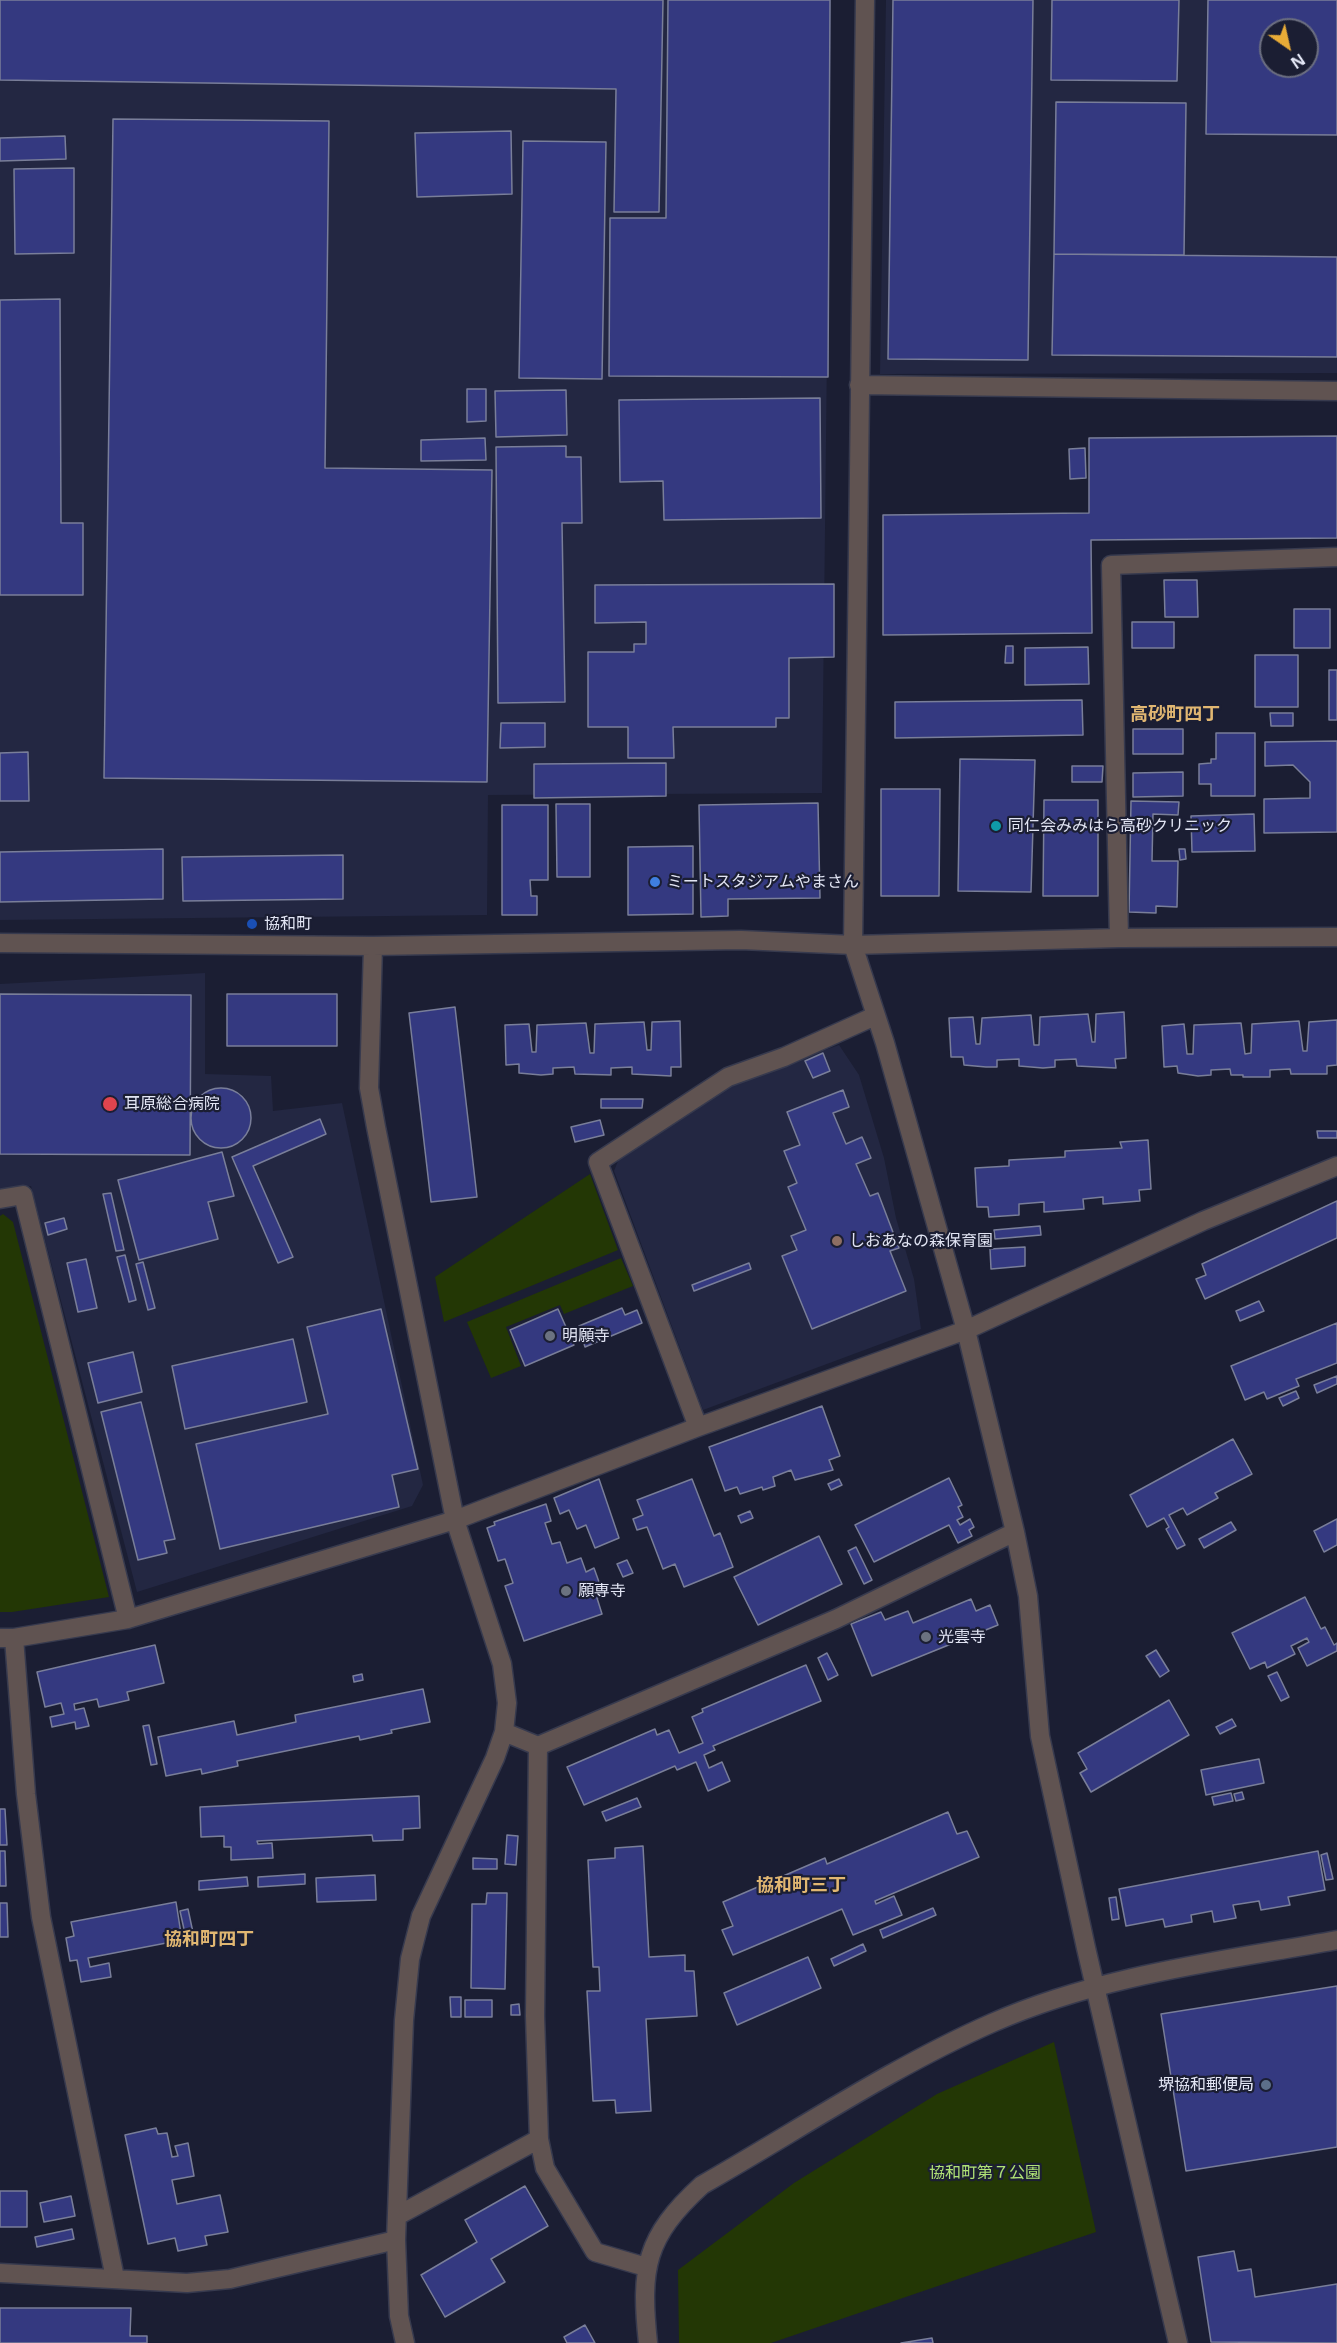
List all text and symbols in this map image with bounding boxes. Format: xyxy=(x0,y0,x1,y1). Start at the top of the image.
north arrow xyxy=(1259,18,1319,78)
text: N xyxy=(1286,49,1309,74)
district label: 高砂町四丁 xyxy=(1130,704,1220,726)
place label: 同仁会みみはら高砂クリニック xyxy=(1008,816,1232,836)
marker: 同仁会みみはら高砂クリニック xyxy=(989,819,1003,833)
place label: ミートスタジアムやまさん xyxy=(667,872,859,892)
marker: ミートスタジアムやまさん xyxy=(648,875,662,889)
place label: 協和町 xyxy=(264,914,312,934)
marker: 協和町 xyxy=(245,917,259,931)
place label: 耳原総合病院 xyxy=(124,1094,220,1114)
marker: 耳原総合病院 xyxy=(101,1095,119,1113)
place label: しおあなの森保育園 xyxy=(849,1231,993,1251)
marker: しおあなの森保育園 xyxy=(830,1234,844,1248)
place label: 明願寺 xyxy=(562,1326,610,1346)
marker: 明願寺 xyxy=(543,1329,557,1343)
place label: 願専寺 xyxy=(578,1581,626,1601)
marker: 願専寺 xyxy=(559,1584,573,1598)
place label: 光雲寺 xyxy=(938,1627,986,1647)
marker: 光雲寺 xyxy=(919,1630,933,1644)
district label: 協和町三丁 xyxy=(756,1875,846,1897)
district label: 協和町四丁 xyxy=(164,1929,254,1951)
place label: 堺協和郵便局 xyxy=(1158,2075,1254,2095)
marker: 堺協和郵便局 xyxy=(1259,2078,1273,2092)
park label: 協和町第７公園 xyxy=(929,2163,1041,2183)

